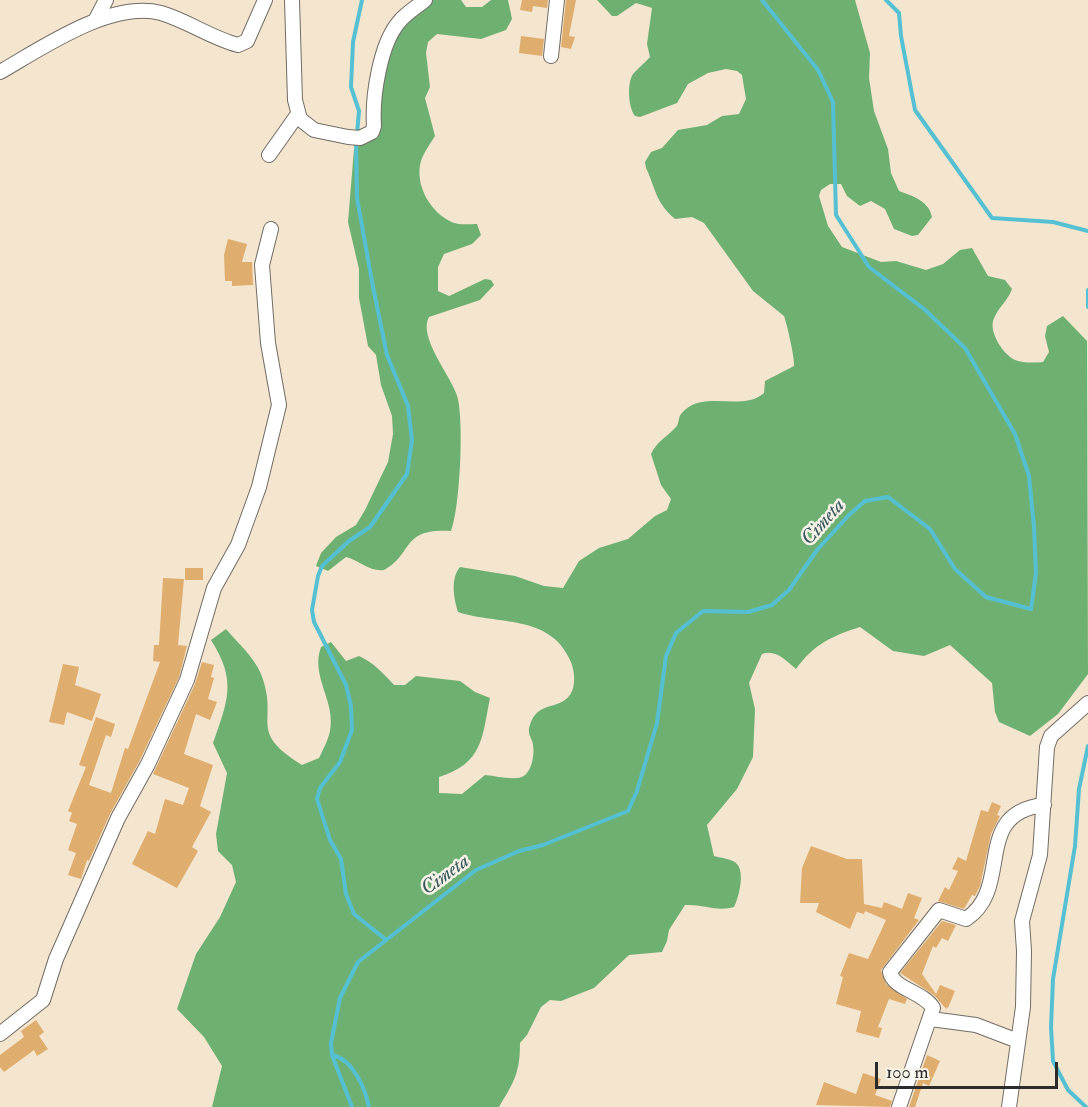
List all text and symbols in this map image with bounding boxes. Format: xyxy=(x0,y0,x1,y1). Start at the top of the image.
water label: Cimeta xyxy=(797,495,851,551)
water label: Cimeta xyxy=(417,850,475,902)
scale bar xyxy=(878,1050,1061,1088)
text: 100 m xyxy=(886,1061,929,1084)

